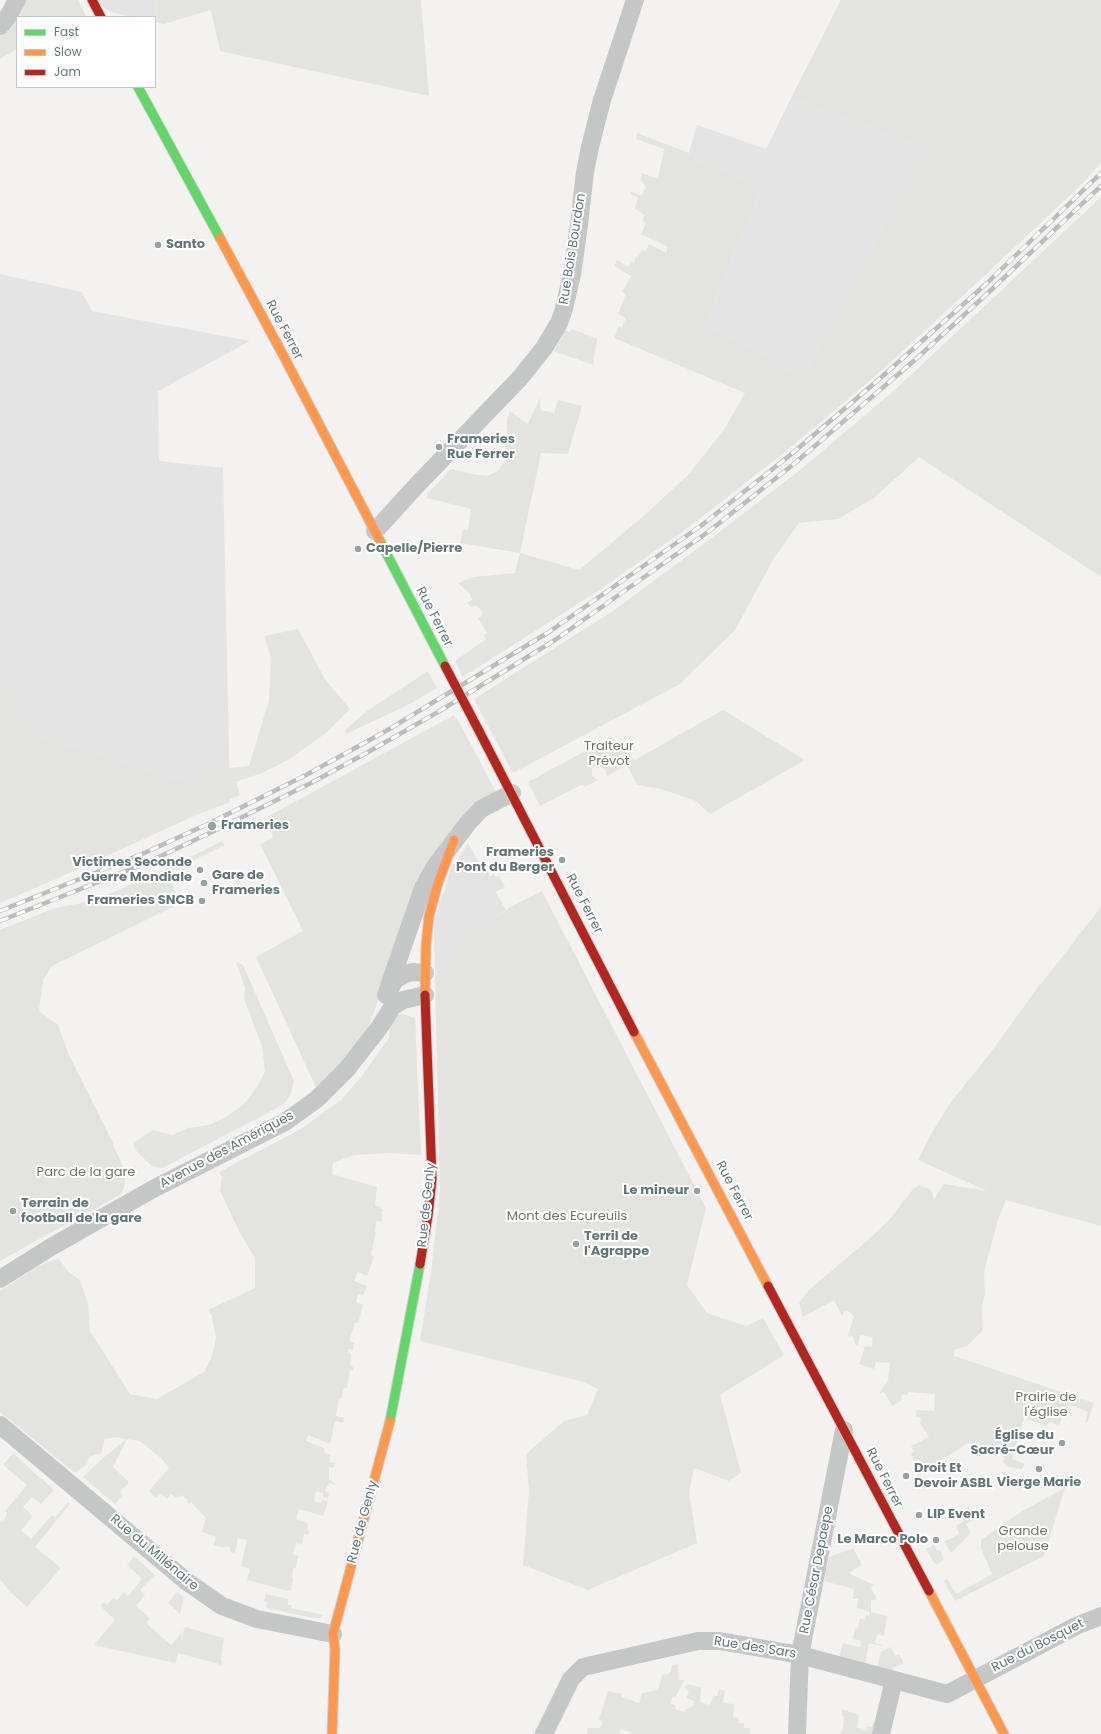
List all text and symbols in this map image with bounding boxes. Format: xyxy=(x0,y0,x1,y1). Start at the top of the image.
legend xyxy=(16,16,156,88)
text: Fast xyxy=(54,23,79,40)
text: Slow xyxy=(54,43,82,60)
text: Jam xyxy=(54,63,81,80)
street label: Rue Bois Bourdon xyxy=(557,192,589,306)
place label: Santo xyxy=(166,237,205,253)
marker: Santo xyxy=(153,240,163,250)
street label: Rue Ferrer xyxy=(262,298,306,362)
place label: Frameries Rue Ferrer xyxy=(447,432,515,463)
marker: Frameries Rue Ferrer xyxy=(434,442,444,452)
place label: Capelle/Pierre xyxy=(366,541,462,557)
marker: Capelle/Pierre xyxy=(353,544,363,554)
street label: Rue Ferrer xyxy=(412,585,456,649)
park label: Traiteur Prévot xyxy=(584,739,634,770)
place label: Frameries xyxy=(221,818,289,834)
marker: Frameries xyxy=(206,820,218,832)
place label: Frameries Pont du Berger xyxy=(456,845,554,876)
place label: Victimes Seconde Guerre Mondiale xyxy=(72,855,192,886)
marker: Frameries Pont du Berger xyxy=(557,855,567,865)
marker: Victimes Seconde Guerre Mondiale xyxy=(195,865,205,875)
place label: Gare de Frameries xyxy=(212,868,280,899)
street label: Rue Ferrer xyxy=(562,872,606,936)
marker: Gare de Frameries xyxy=(199,878,209,888)
place label: Frameries SNCB xyxy=(87,893,194,909)
marker: Frameries SNCB xyxy=(197,896,207,906)
street label: Avenue des Amériques xyxy=(157,1108,297,1192)
street label: Rue Ferrer xyxy=(712,1159,756,1223)
street label: Rue de Genly xyxy=(415,1162,439,1248)
park label: Parc de la gare xyxy=(37,1165,135,1181)
place label: Le mineur xyxy=(623,1183,689,1199)
marker: Le mineur xyxy=(692,1186,702,1196)
place label: Terrain de football de la gare xyxy=(21,1196,142,1227)
marker: Terrain de football de la gare xyxy=(8,1206,18,1216)
park label: Mont des Ecureuils xyxy=(507,1209,627,1225)
place label: Terril de l'Agrappe xyxy=(584,1229,649,1260)
marker: Terril de l'Agrappe xyxy=(571,1239,581,1249)
park label: Prairie de l'église xyxy=(1016,1390,1076,1421)
place label: Église du Sacré-Cœur xyxy=(970,1428,1054,1459)
marker: Église du Sacré-Cœur xyxy=(1057,1438,1067,1448)
street label: Rue Ferrer xyxy=(862,1446,906,1510)
place label: Droit Et Devoir ASBL xyxy=(914,1461,992,1492)
marker: Vierge Marie xyxy=(1034,1464,1044,1474)
marker: Droit Et Devoir ASBL xyxy=(901,1471,911,1481)
place label: Vierge Marie xyxy=(997,1475,1081,1491)
street label: Rue de Genly xyxy=(344,1479,382,1565)
street label: Rue César Depaepe xyxy=(797,1505,837,1635)
place label: LIP Event xyxy=(927,1507,985,1523)
marker: LIP Event xyxy=(914,1510,924,1520)
street label: Rue du Millénaire xyxy=(107,1512,201,1594)
park label: Grande pelouse xyxy=(997,1524,1049,1555)
place label: Le Marco Polo xyxy=(837,1532,928,1548)
marker: Le Marco Polo xyxy=(931,1535,941,1545)
street label: Rue du Bosquet xyxy=(989,1616,1087,1676)
street label: Rue des Sars xyxy=(713,1634,797,1662)

